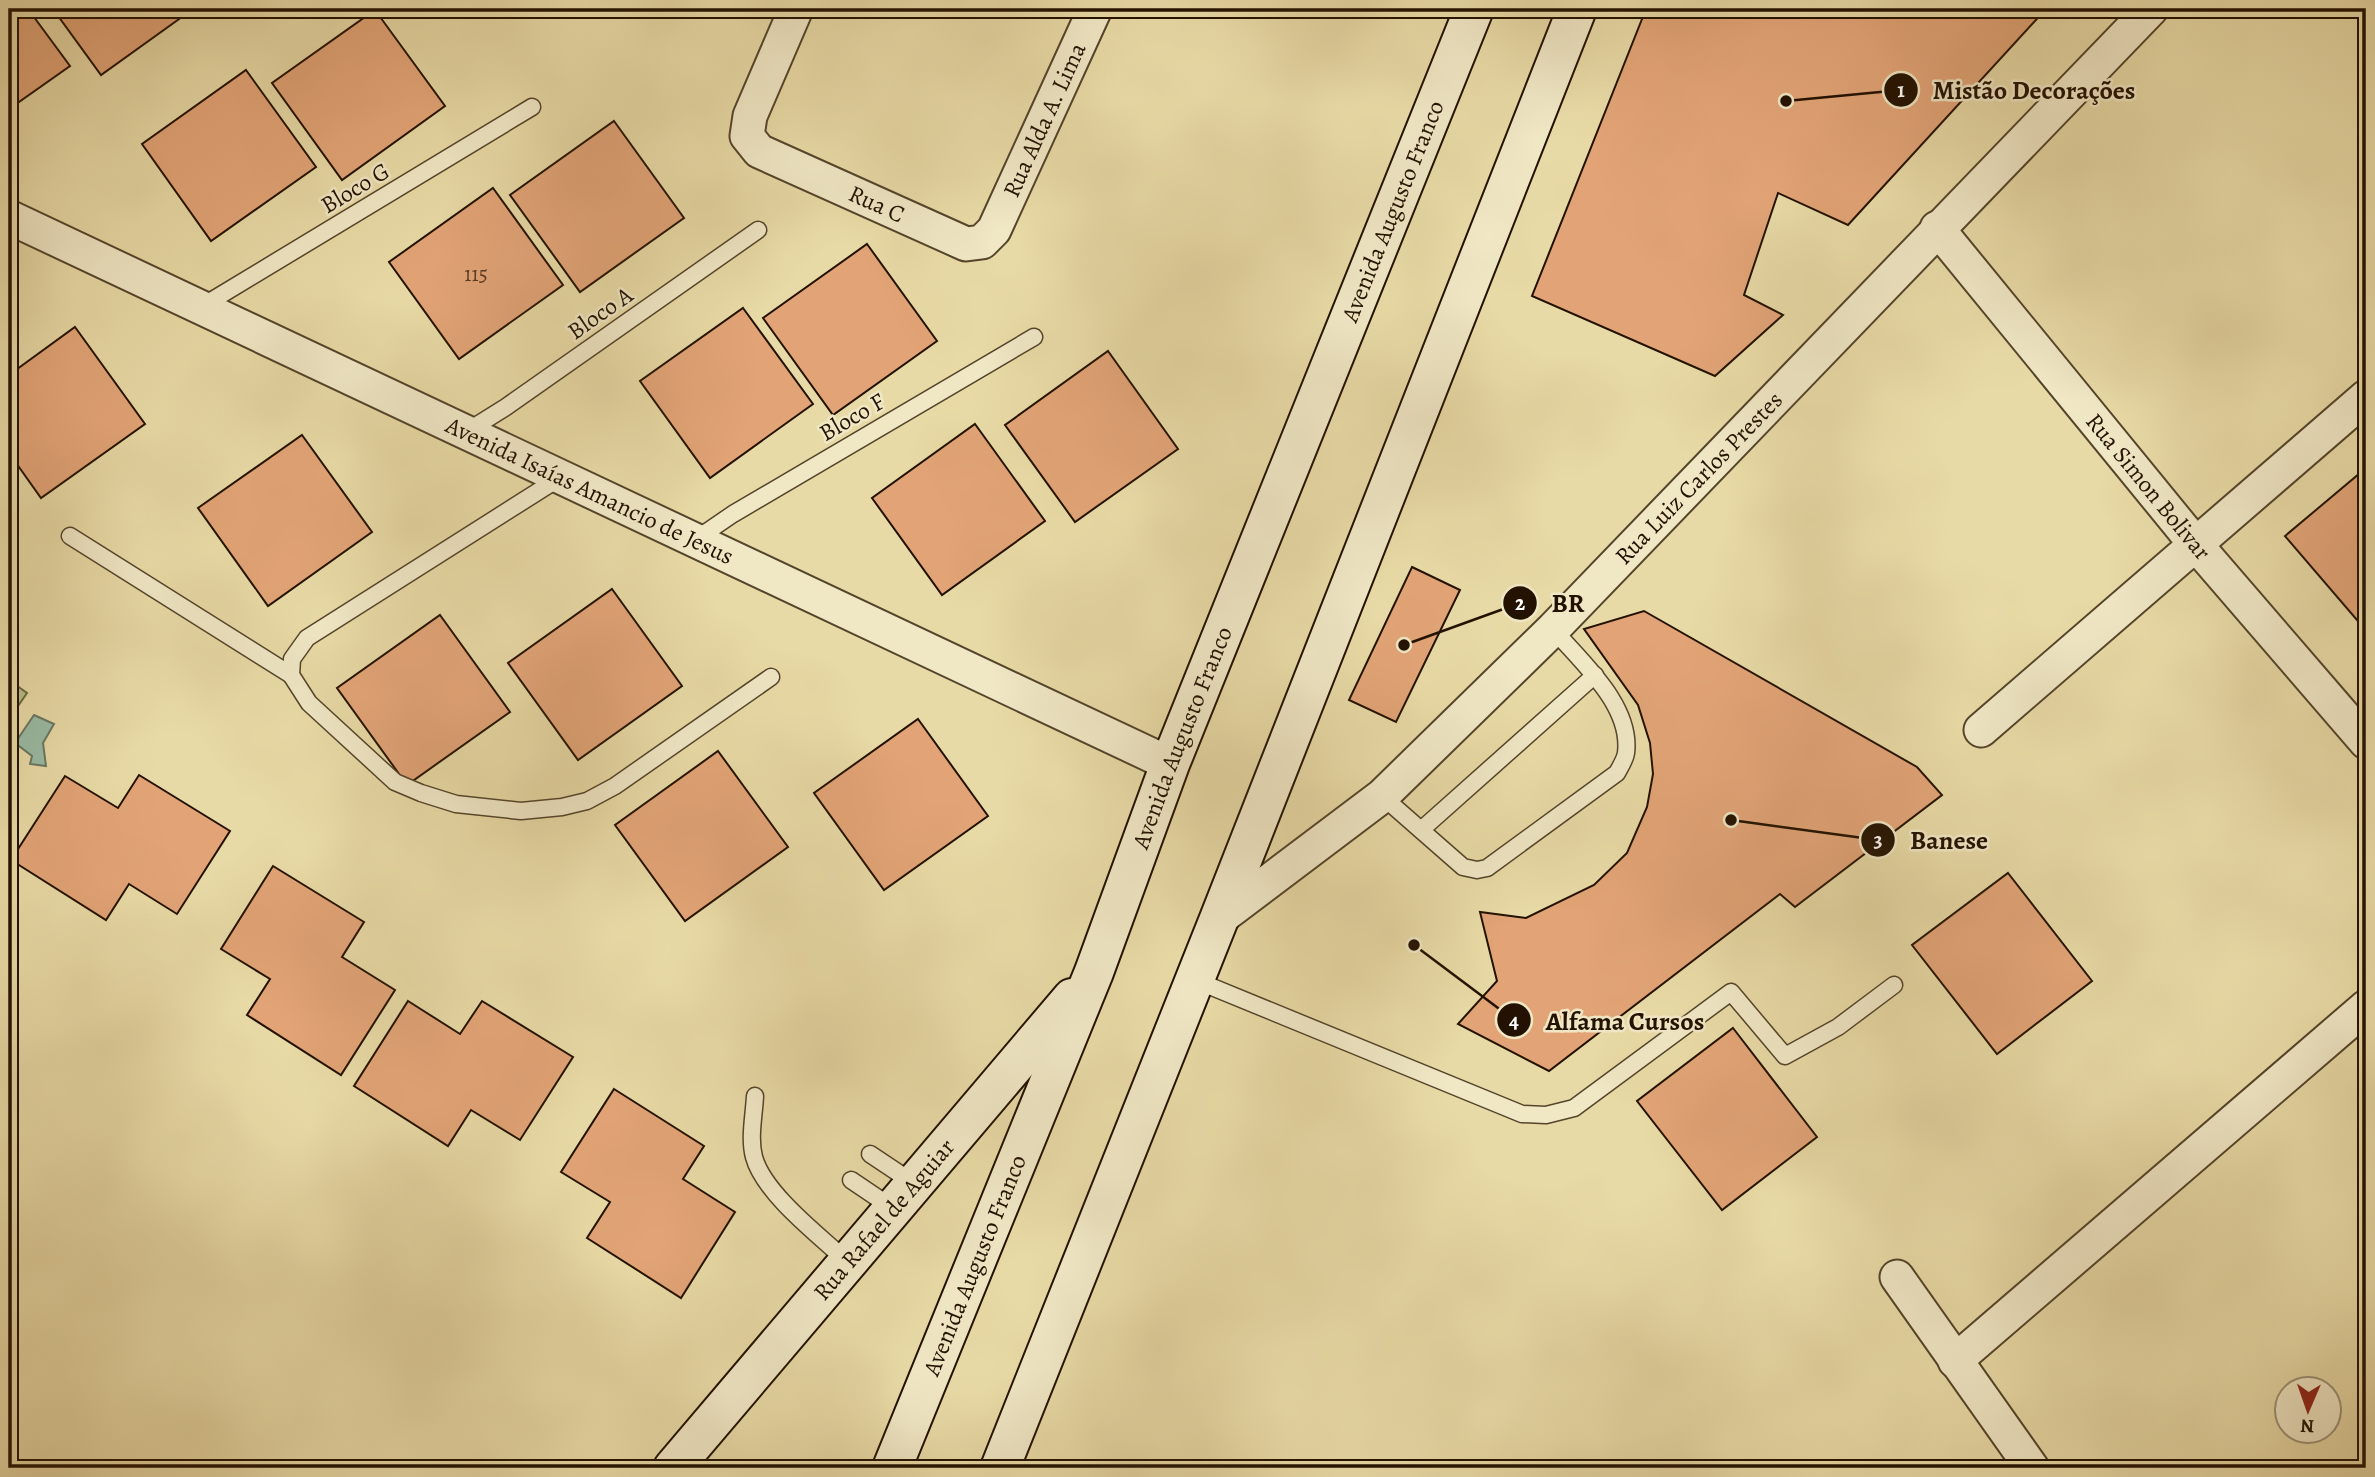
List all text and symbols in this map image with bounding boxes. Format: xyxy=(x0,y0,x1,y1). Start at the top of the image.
street label: Rua Alda A. Lima xyxy=(995,37,1094,202)
callout: Mistão Decorações xyxy=(1884,66,2150,113)
text: Mistão Decorações xyxy=(1933,73,2135,108)
text: 1 xyxy=(1897,76,1905,104)
street label: Avenida Augusto Franco xyxy=(1333,96,1452,328)
street label: Bloco G xyxy=(315,155,395,221)
street label: Rua C xyxy=(844,177,910,230)
house number: 115 xyxy=(464,260,488,288)
street label: Bloco A xyxy=(561,278,640,347)
street label: Rua Luiz Carlos Prestes xyxy=(1608,384,1790,572)
street label: Bloco F xyxy=(813,385,891,449)
street label: Rua Simon Bolivar xyxy=(2079,406,2218,567)
street label: Avenida Isaías Amancio de Jesus xyxy=(440,409,739,572)
callout: BR xyxy=(1503,579,1599,626)
text: BR xyxy=(1552,586,1585,621)
text: 2 xyxy=(1515,589,1525,617)
street label: Avenida Augusto Franco xyxy=(1124,622,1240,854)
callout: Banese xyxy=(1861,816,2002,863)
text: Banese xyxy=(1910,823,1988,858)
text: 3 xyxy=(1873,826,1883,854)
callout: Alfama Cursos xyxy=(1497,997,1718,1044)
text: Alfama Cursos xyxy=(1545,1004,1704,1039)
text: 4 xyxy=(1509,1007,1519,1035)
street label: Rua Rafael de Aguiar xyxy=(806,1132,962,1307)
street label: Avenida Augusto Franco xyxy=(915,1150,1034,1381)
north arrow xyxy=(2274,1376,2344,1446)
text: N xyxy=(2300,1413,2315,1439)

